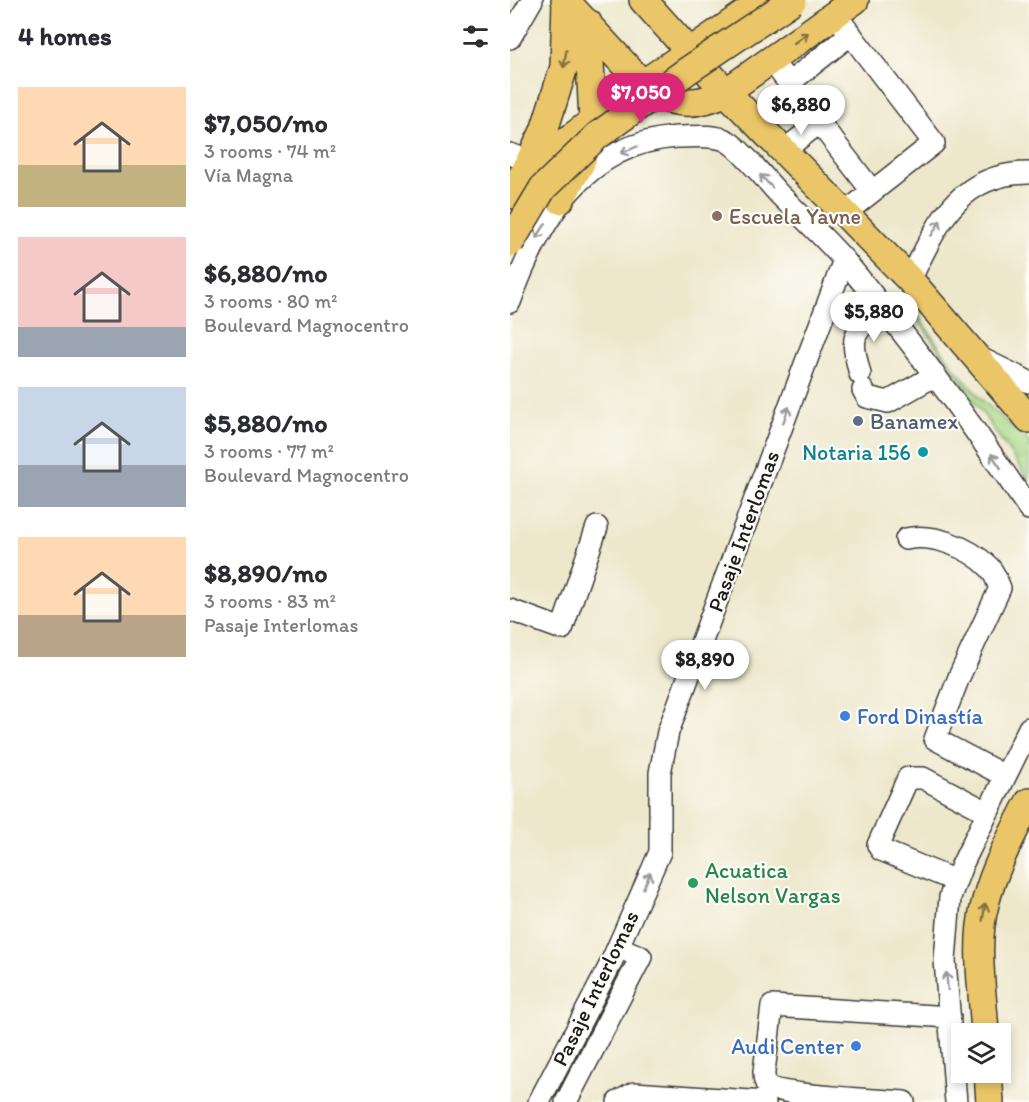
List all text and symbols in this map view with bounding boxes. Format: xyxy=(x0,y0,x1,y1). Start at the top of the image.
text: 4 homes xyxy=(18,20,112,52)
icon: filters xyxy=(459,20,492,53)
one-way arrow xyxy=(793,32,809,44)
one-way arrow xyxy=(559,49,570,68)
pin: $7,050 xyxy=(592,73,690,124)
text: $7,050 xyxy=(611,80,671,104)
pin: $6,880 xyxy=(752,85,850,136)
text: $6,880 xyxy=(771,92,831,116)
text: $7,050/mo xyxy=(204,107,328,139)
icon: home xyxy=(66,111,138,183)
text: 3 rooms · 74 m² xyxy=(204,139,336,163)
one-way arrow xyxy=(620,145,638,156)
text: Vía Magna xyxy=(204,163,293,187)
one-way arrow xyxy=(759,173,774,188)
place label: Escuela Yavne xyxy=(729,203,861,230)
marker: Escuela Yavne xyxy=(710,209,724,223)
one-way arrow xyxy=(930,220,942,237)
one-way arrow xyxy=(534,222,547,239)
text: $6,880/mo xyxy=(204,257,328,289)
icon: home xyxy=(66,261,138,333)
text: 3 rooms · 80 m² xyxy=(204,289,337,313)
pin: $5,880 xyxy=(825,292,923,343)
text: $5,880 xyxy=(844,299,904,323)
text: Boulevard Magnocentro xyxy=(204,313,409,337)
one-way arrow xyxy=(781,406,792,425)
text: $5,880/mo xyxy=(204,407,328,439)
place label: Banamex xyxy=(870,408,958,435)
icon: home xyxy=(66,411,138,483)
marker: Banamex xyxy=(851,414,865,428)
text: 3 rooms · 77 m² xyxy=(204,439,334,463)
place label: Notaria 156 xyxy=(802,439,911,466)
marker: Notaria 156 xyxy=(916,445,930,459)
street label: Pasaje Interlomas xyxy=(702,447,785,616)
one-way arrow xyxy=(990,452,1003,469)
text: Boulevard Magnocentro xyxy=(204,463,409,487)
text: $8,890/mo xyxy=(204,557,327,589)
icon: home xyxy=(66,561,138,633)
text: 3 rooms · 83 m² xyxy=(204,589,336,613)
text: Pasaje Interlomas xyxy=(204,613,358,637)
pin: $8,890 xyxy=(656,640,754,691)
text: $8,890 xyxy=(675,647,735,671)
place label: Ford Dinastía xyxy=(857,703,983,730)
marker: Ford Dinastía xyxy=(838,709,852,723)
place label: Acuatica Nelson Vargas xyxy=(705,857,841,909)
one-way arrow xyxy=(642,871,654,889)
marker: Acuatica Nelson Vargas xyxy=(686,876,700,890)
one-way arrow xyxy=(978,903,989,923)
street label: Pasaje Interlomas xyxy=(546,906,645,1070)
one-way arrow xyxy=(941,971,952,991)
map controls xyxy=(951,1023,1011,1083)
button: layers xyxy=(951,1023,1011,1083)
place label: Audi Center xyxy=(731,1033,844,1060)
marker: Audi Center xyxy=(849,1039,863,1053)

